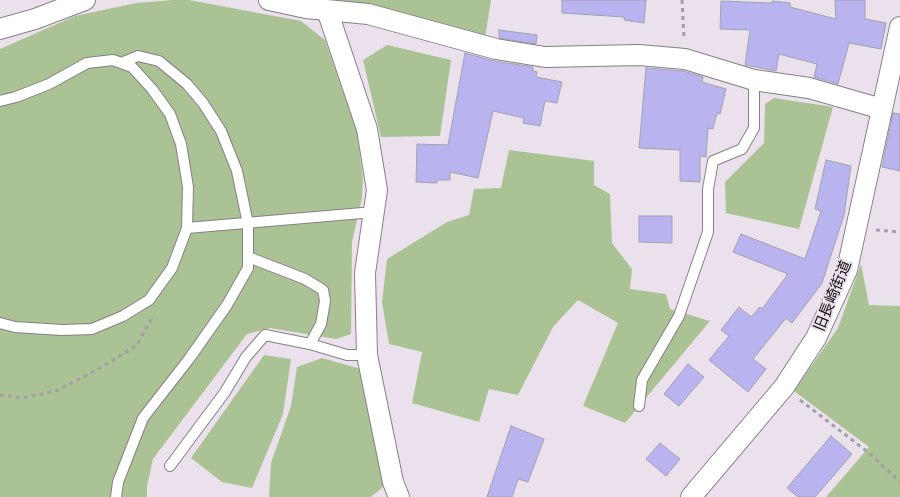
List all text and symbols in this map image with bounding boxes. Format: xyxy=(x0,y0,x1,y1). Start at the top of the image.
street label: 旧長崎街道 xyxy=(811,258,855,334)

